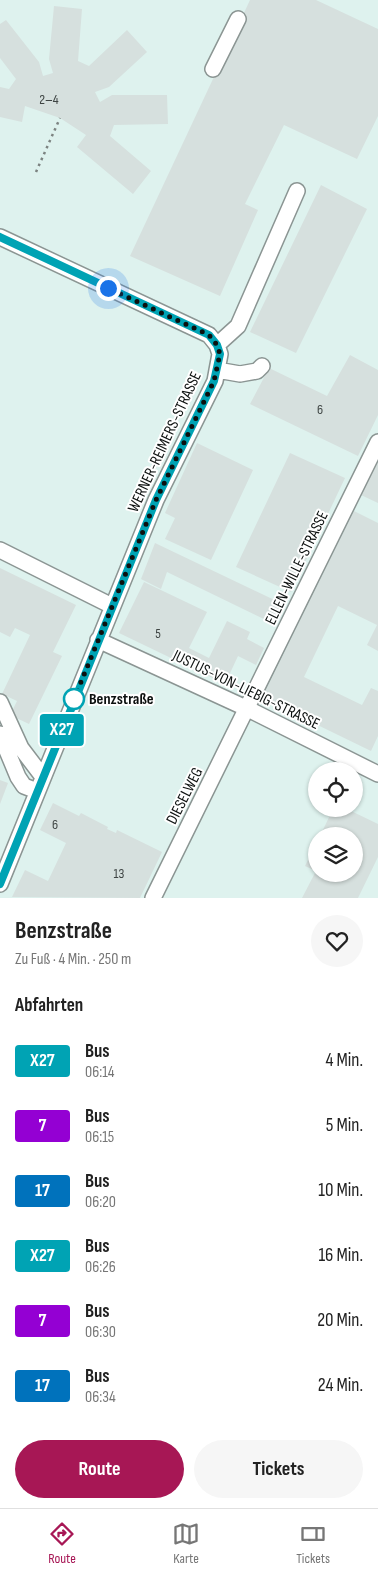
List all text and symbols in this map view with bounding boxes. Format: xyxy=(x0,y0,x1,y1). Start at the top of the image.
house number: 2–4 xyxy=(39,91,59,108)
your location xyxy=(96,276,121,301)
street label: WERNER-REIMERS-STRASSE xyxy=(124,369,206,515)
house number: 6 xyxy=(317,401,323,418)
street label: ELLEN-WILLE-STRASSE xyxy=(261,508,333,628)
house number: 5 xyxy=(155,625,161,642)
street label: JUSTUS-VON-LIEBIG-STRASSE xyxy=(169,646,323,734)
marker: Benzstraße xyxy=(63,688,85,710)
place label: Benzstraße xyxy=(89,690,154,709)
line badge: X27 xyxy=(33,714,91,746)
text: X27 xyxy=(50,719,74,740)
map controls xyxy=(308,762,363,882)
button: locate xyxy=(308,762,363,817)
street label: DIESELWEG xyxy=(163,764,207,828)
house number: 6 xyxy=(52,816,58,833)
button: layers xyxy=(308,827,363,882)
house number: 13 xyxy=(114,865,125,882)
button: heart xyxy=(311,915,363,967)
text: Benzstraße xyxy=(15,916,112,945)
text: Zu Fuß · 4 Min. · 250 m xyxy=(15,950,131,969)
text: Abfahrten xyxy=(15,994,83,1017)
text: Bus xyxy=(85,1040,110,1063)
text: 4 Min. xyxy=(325,1049,363,1072)
text: X27 xyxy=(30,1050,55,1071)
text: 06:14 xyxy=(85,1063,114,1082)
text: Bus xyxy=(85,1105,110,1128)
text: 5 Min. xyxy=(326,1114,363,1137)
text: 7 xyxy=(39,1115,46,1136)
text: 06:15 xyxy=(85,1128,114,1147)
text: Bus xyxy=(85,1170,110,1193)
text: 10 Min. xyxy=(318,1179,363,1202)
text: 17 xyxy=(35,1180,50,1201)
text: 06:20 xyxy=(85,1193,116,1212)
text: Bus xyxy=(85,1235,110,1258)
text: 16 Min. xyxy=(318,1244,363,1267)
text: X27 xyxy=(30,1245,55,1266)
text: 06:26 xyxy=(85,1258,116,1277)
text: Bus xyxy=(85,1300,110,1323)
text: 20 Min. xyxy=(317,1309,363,1332)
text: 7 xyxy=(39,1310,46,1331)
text: 06:30 xyxy=(85,1323,116,1342)
text: Bus xyxy=(85,1365,110,1388)
text: 24 Min. xyxy=(318,1374,363,1397)
text: 17 xyxy=(35,1375,50,1396)
text: 06:34 xyxy=(85,1388,116,1407)
button: Route xyxy=(15,1440,184,1498)
button: Tickets xyxy=(194,1440,363,1498)
tab: Route xyxy=(48,1520,76,1567)
tab: Karte xyxy=(172,1520,200,1567)
tab: Tickets xyxy=(296,1520,330,1567)

